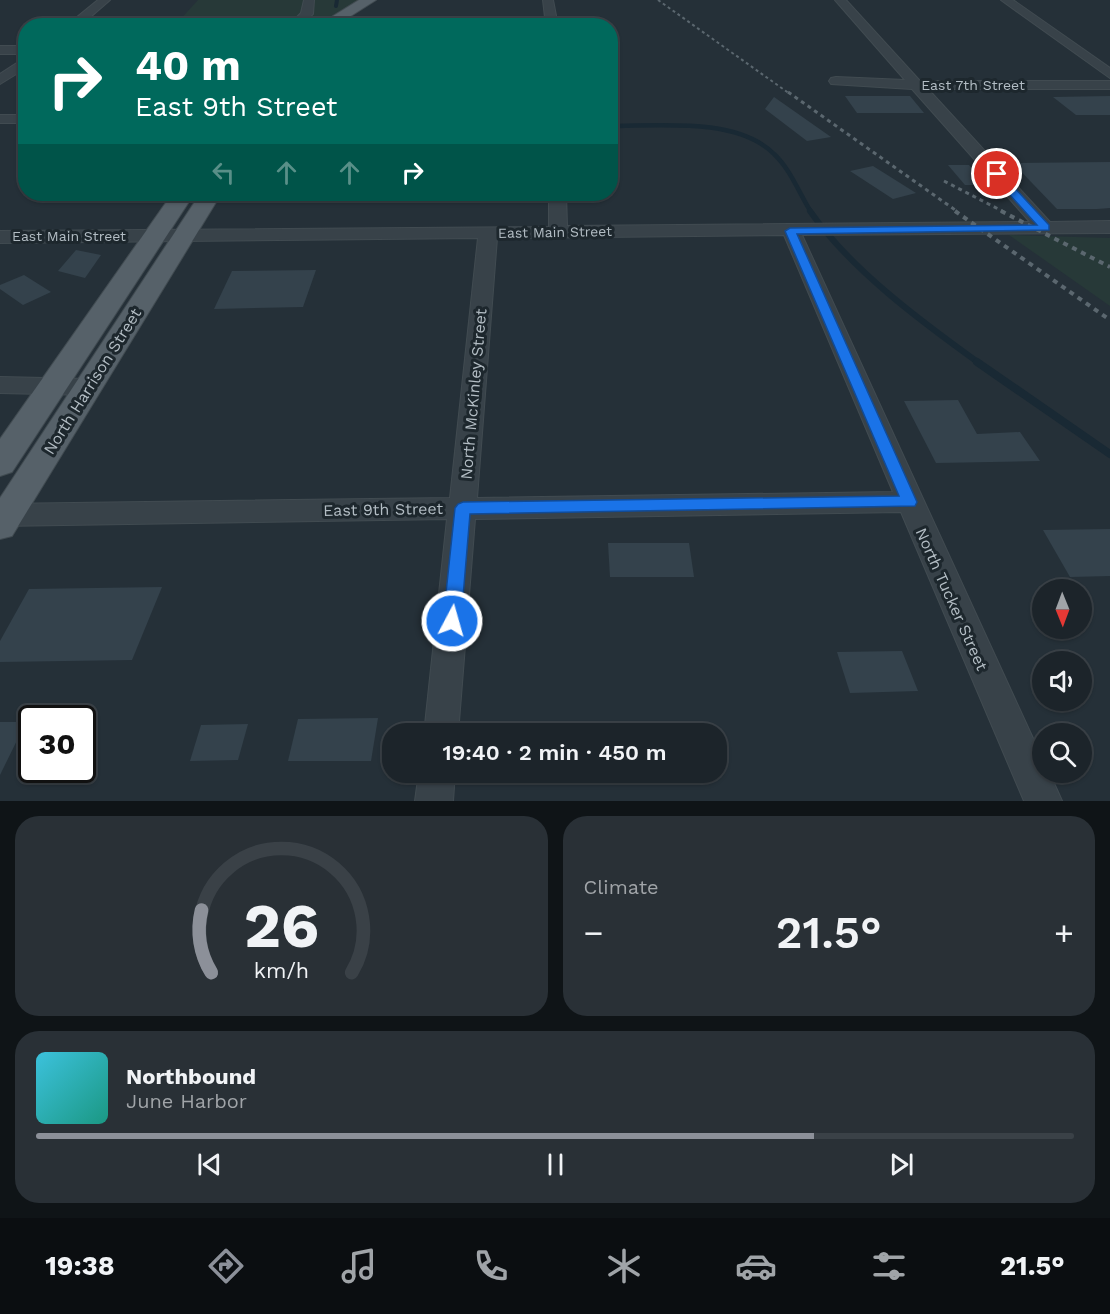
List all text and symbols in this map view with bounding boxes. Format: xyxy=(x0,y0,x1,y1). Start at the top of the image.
text: 40 m xyxy=(135,41,241,90)
icon: right xyxy=(36,42,114,120)
street label: East 7th Street xyxy=(921,77,1025,93)
text: East 9th Street xyxy=(135,91,337,123)
pin xyxy=(971,148,1022,199)
icon: left xyxy=(207,156,240,189)
icon: ahead xyxy=(270,156,303,189)
icon: ahead xyxy=(333,156,366,189)
icon: right xyxy=(396,156,429,189)
icon: arrive xyxy=(980,157,1013,190)
street label: East Main Street xyxy=(498,223,612,241)
street label: East Main Street xyxy=(12,228,126,244)
street label: North Harrison Street xyxy=(40,304,145,458)
street label: North McKinley Street xyxy=(457,307,490,480)
street label: East 9th Street xyxy=(323,499,443,520)
street label: North Tucker Street xyxy=(912,525,992,674)
north arrow xyxy=(1032,579,1092,639)
map controls xyxy=(1032,579,1092,783)
position arrow xyxy=(420,589,484,653)
button: sound xyxy=(1032,651,1092,711)
speed limit sign: 30 xyxy=(18,705,96,783)
button: search xyxy=(1032,723,1092,783)
text: 19:40 · 2 min · 450 m xyxy=(442,740,667,765)
text: Climate xyxy=(584,875,659,899)
text: 26 xyxy=(243,889,319,962)
text: 21.5° xyxy=(776,906,882,959)
text: − xyxy=(584,913,603,952)
text: + xyxy=(1054,913,1074,952)
text: km/h xyxy=(254,958,309,983)
text: Northbound xyxy=(126,1064,256,1089)
text: June Harbor xyxy=(126,1089,247,1113)
icon: previous xyxy=(193,1148,226,1181)
icon: pause xyxy=(539,1148,572,1181)
icon: next xyxy=(885,1148,918,1181)
icon: directions xyxy=(205,1245,247,1287)
icon: music xyxy=(338,1245,380,1287)
icon: phone xyxy=(470,1245,512,1287)
icon: climate xyxy=(603,1245,645,1287)
icon: car xyxy=(735,1245,777,1287)
icon: filters xyxy=(868,1245,910,1287)
text: 19:38 xyxy=(45,1250,115,1282)
text: 21.5° xyxy=(1000,1250,1065,1282)

